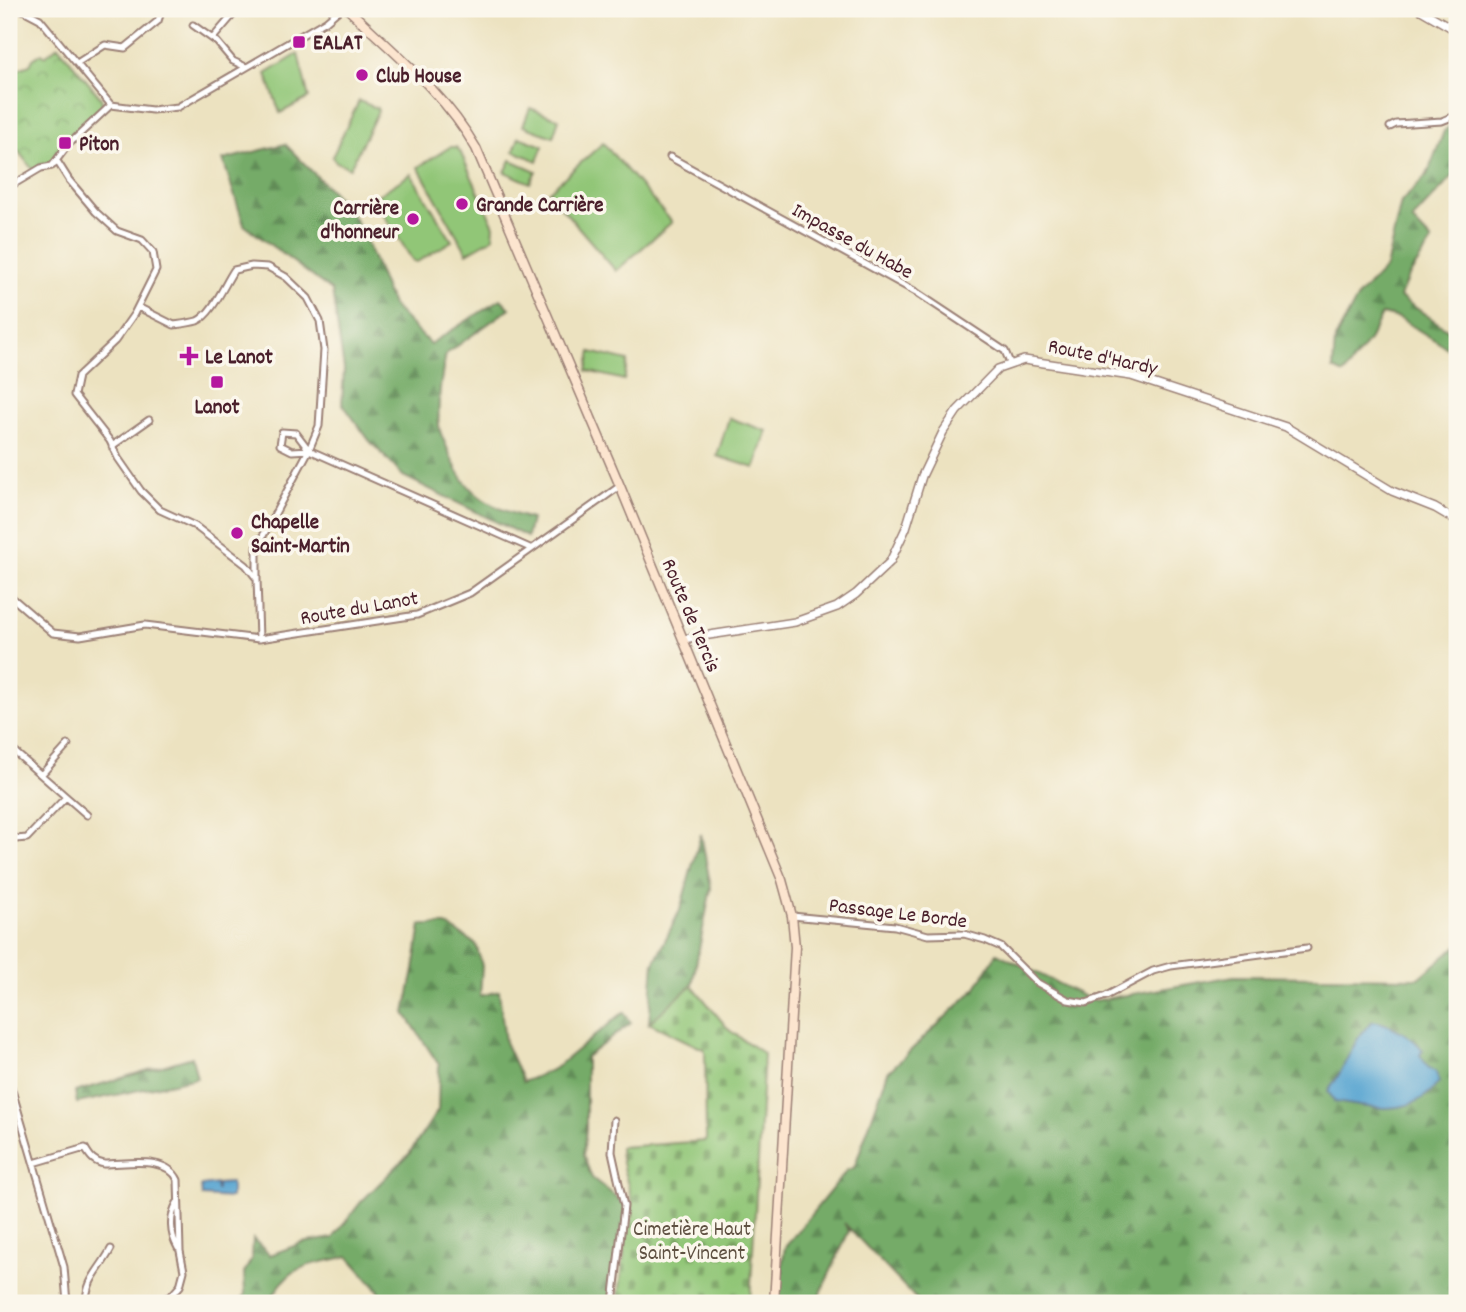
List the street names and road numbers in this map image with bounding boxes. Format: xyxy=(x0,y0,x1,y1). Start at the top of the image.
street label: Impasse du Habe xyxy=(785,197,918,288)
street label: Route d'Hardy xyxy=(1045,333,1160,385)
street label: Route de Tercis xyxy=(652,555,727,678)
street label: Route du Lanot xyxy=(298,585,421,635)
street label: Passage Le Borde xyxy=(827,892,968,938)

